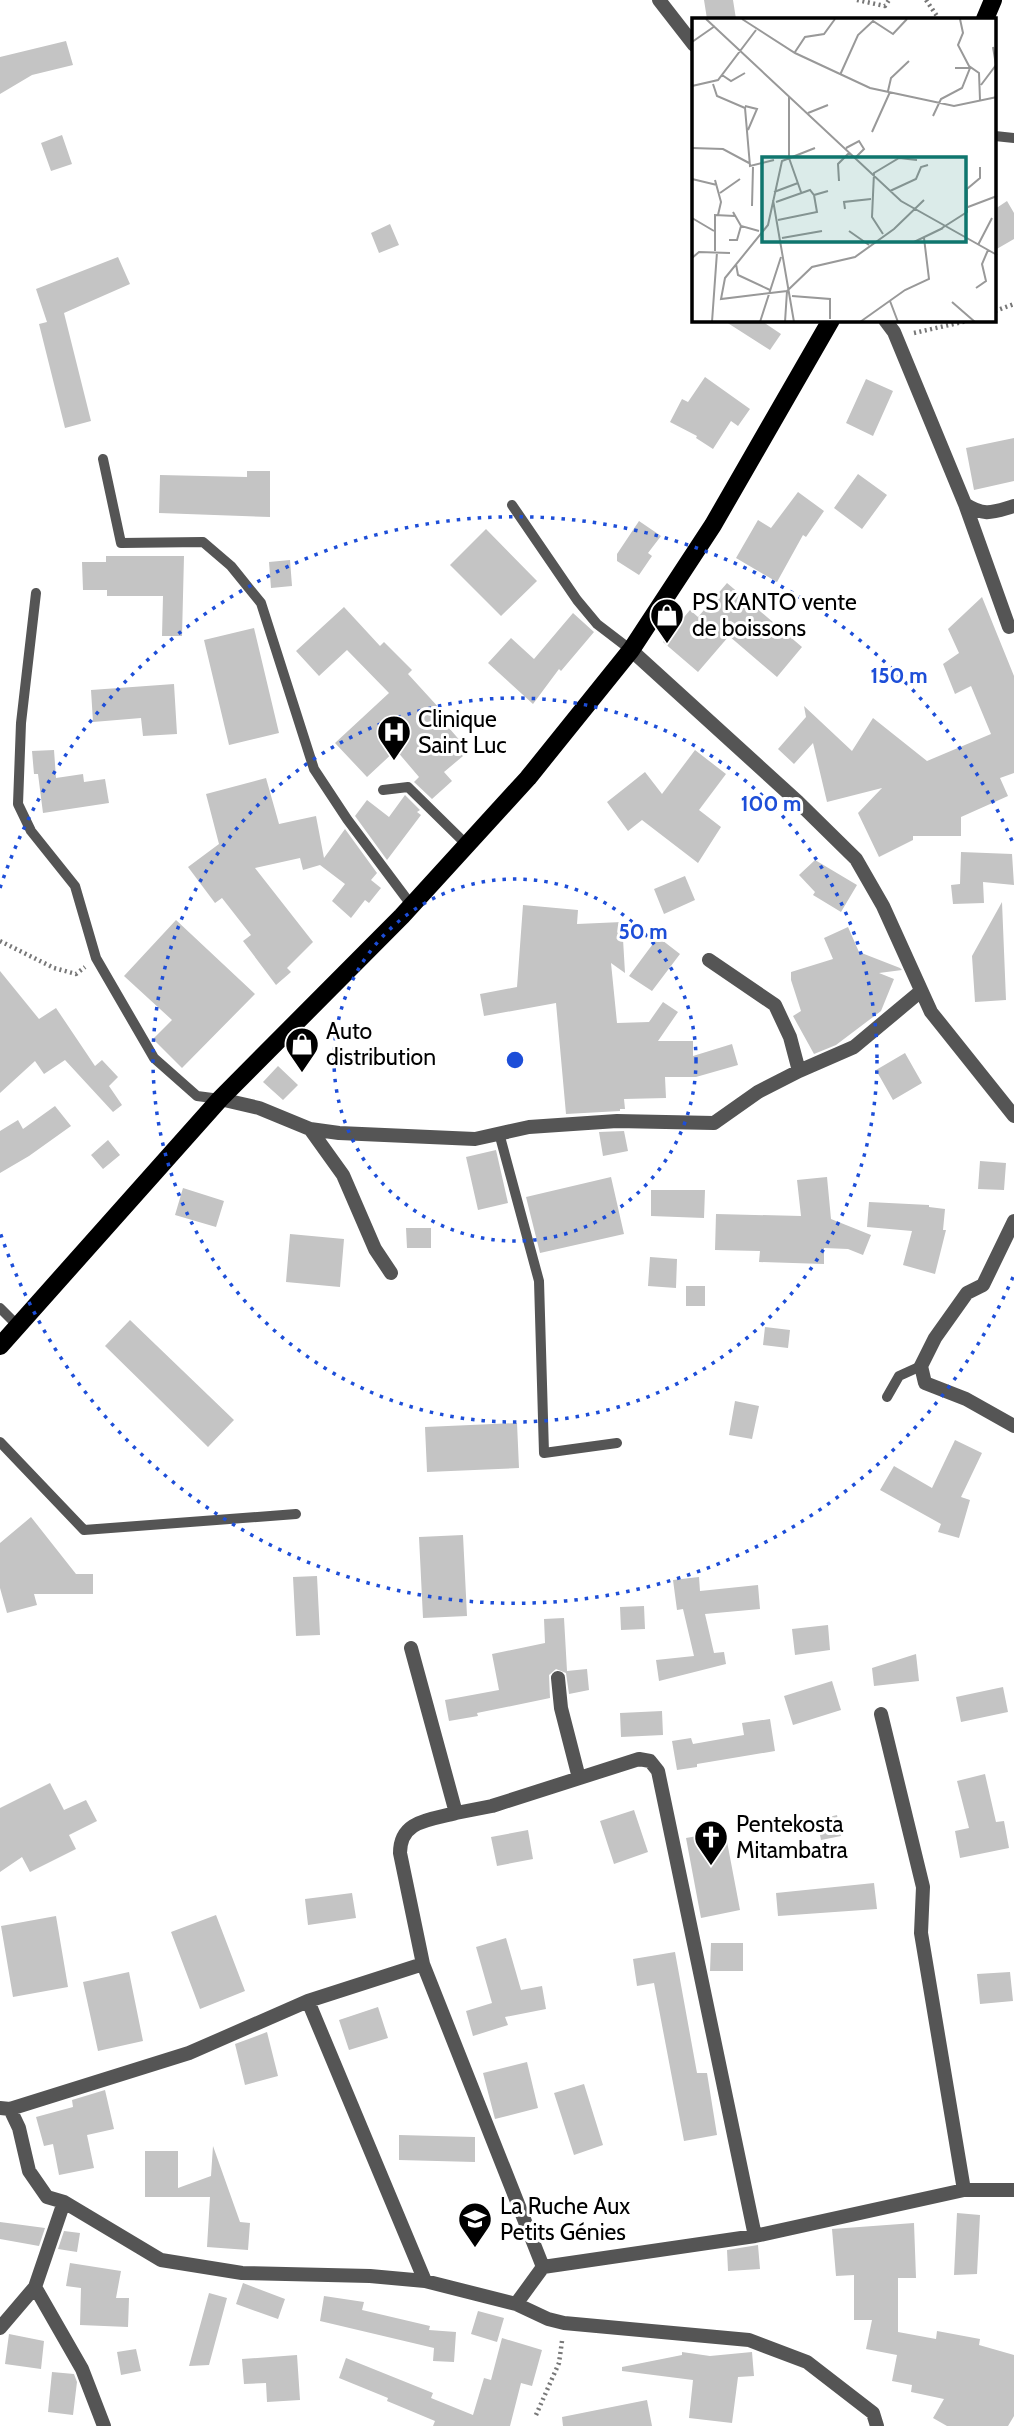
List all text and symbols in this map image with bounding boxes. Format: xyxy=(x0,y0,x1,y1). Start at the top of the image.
inset map xyxy=(692,18,996,322)
place label: PS KANTO vente de boissons xyxy=(692,588,857,642)
shop icon: PS KANTO vente de boissons xyxy=(648,596,686,645)
text: 150 m xyxy=(871,663,927,688)
place label: Clinique Saint Luc xyxy=(418,705,507,759)
hospital icon: Clinique Saint Luc xyxy=(375,713,413,762)
text: 100 m xyxy=(741,791,801,816)
text: 50 m xyxy=(618,919,668,944)
place label: Auto distribution xyxy=(326,1017,436,1071)
shop icon: Auto distribution xyxy=(283,1025,321,1074)
centre of rings xyxy=(503,1048,527,1072)
place label: Pentekosta Mitambatra xyxy=(736,1810,848,1864)
church icon: Pentekosta Mitambatra xyxy=(692,1818,730,1867)
place label: La Ruche Aux Petits Génies xyxy=(500,2192,630,2246)
school or university icon: La Ruche Aux Petits Génies xyxy=(456,2200,494,2249)

